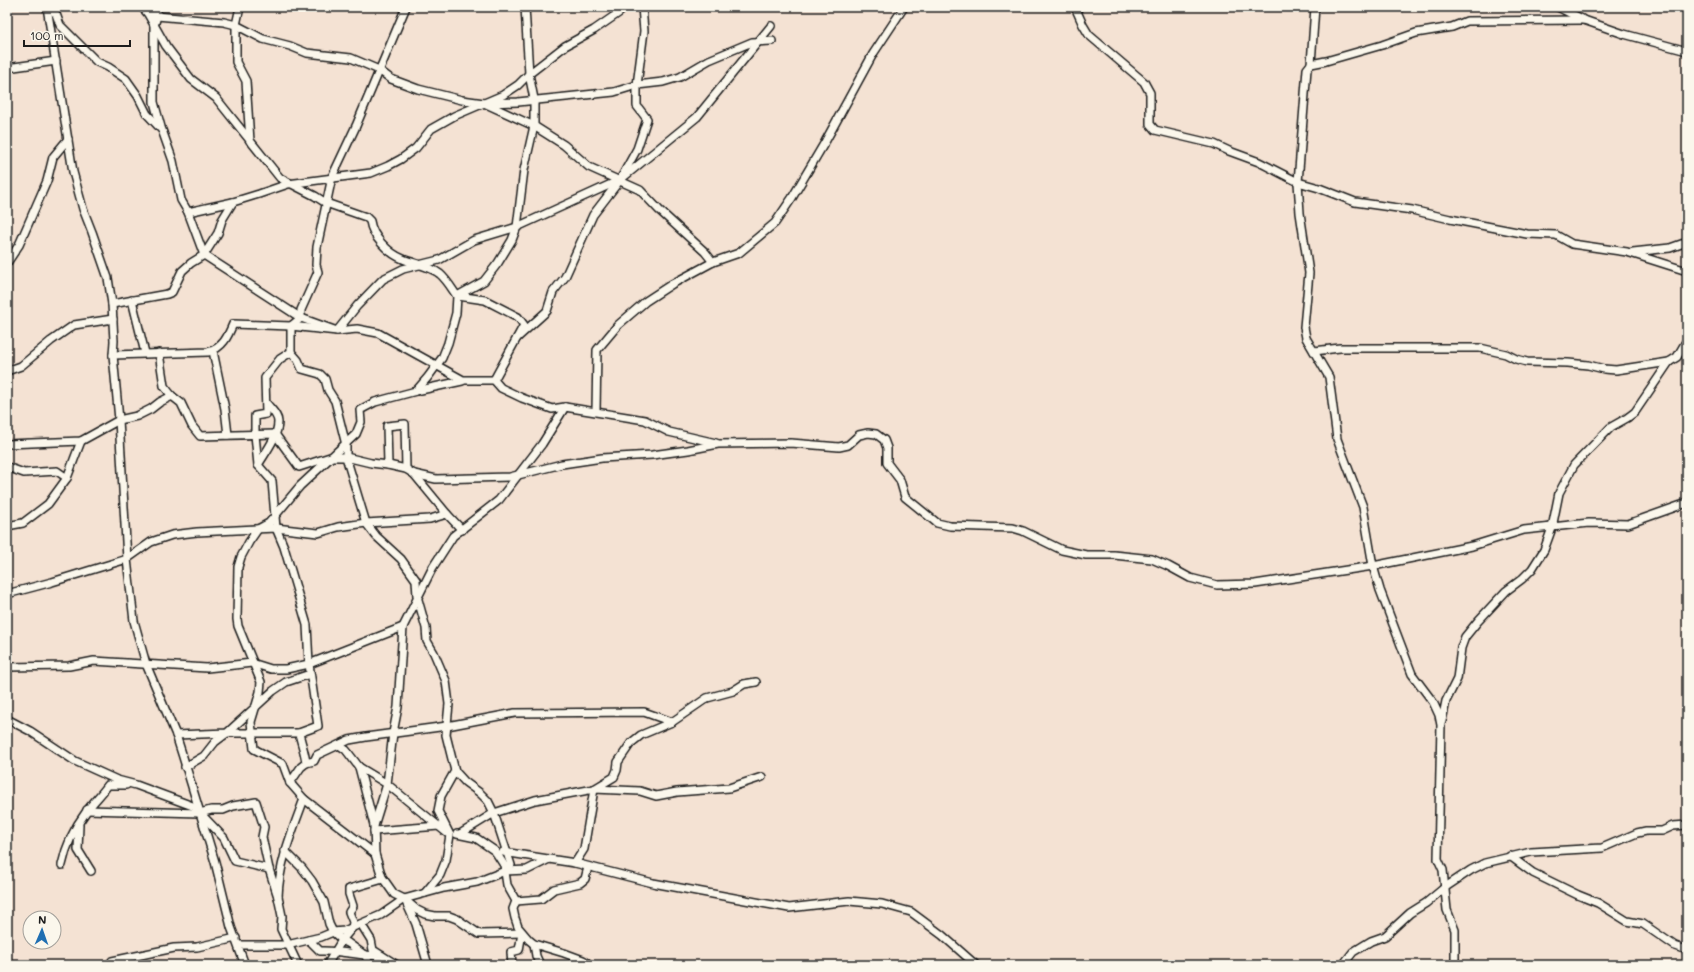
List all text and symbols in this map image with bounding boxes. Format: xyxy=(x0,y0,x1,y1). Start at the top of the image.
scale bar xyxy=(24,22,130,48)
text: 100 m xyxy=(30,27,64,43)
north arrow xyxy=(22,910,62,950)
text: N xyxy=(38,912,47,927)

